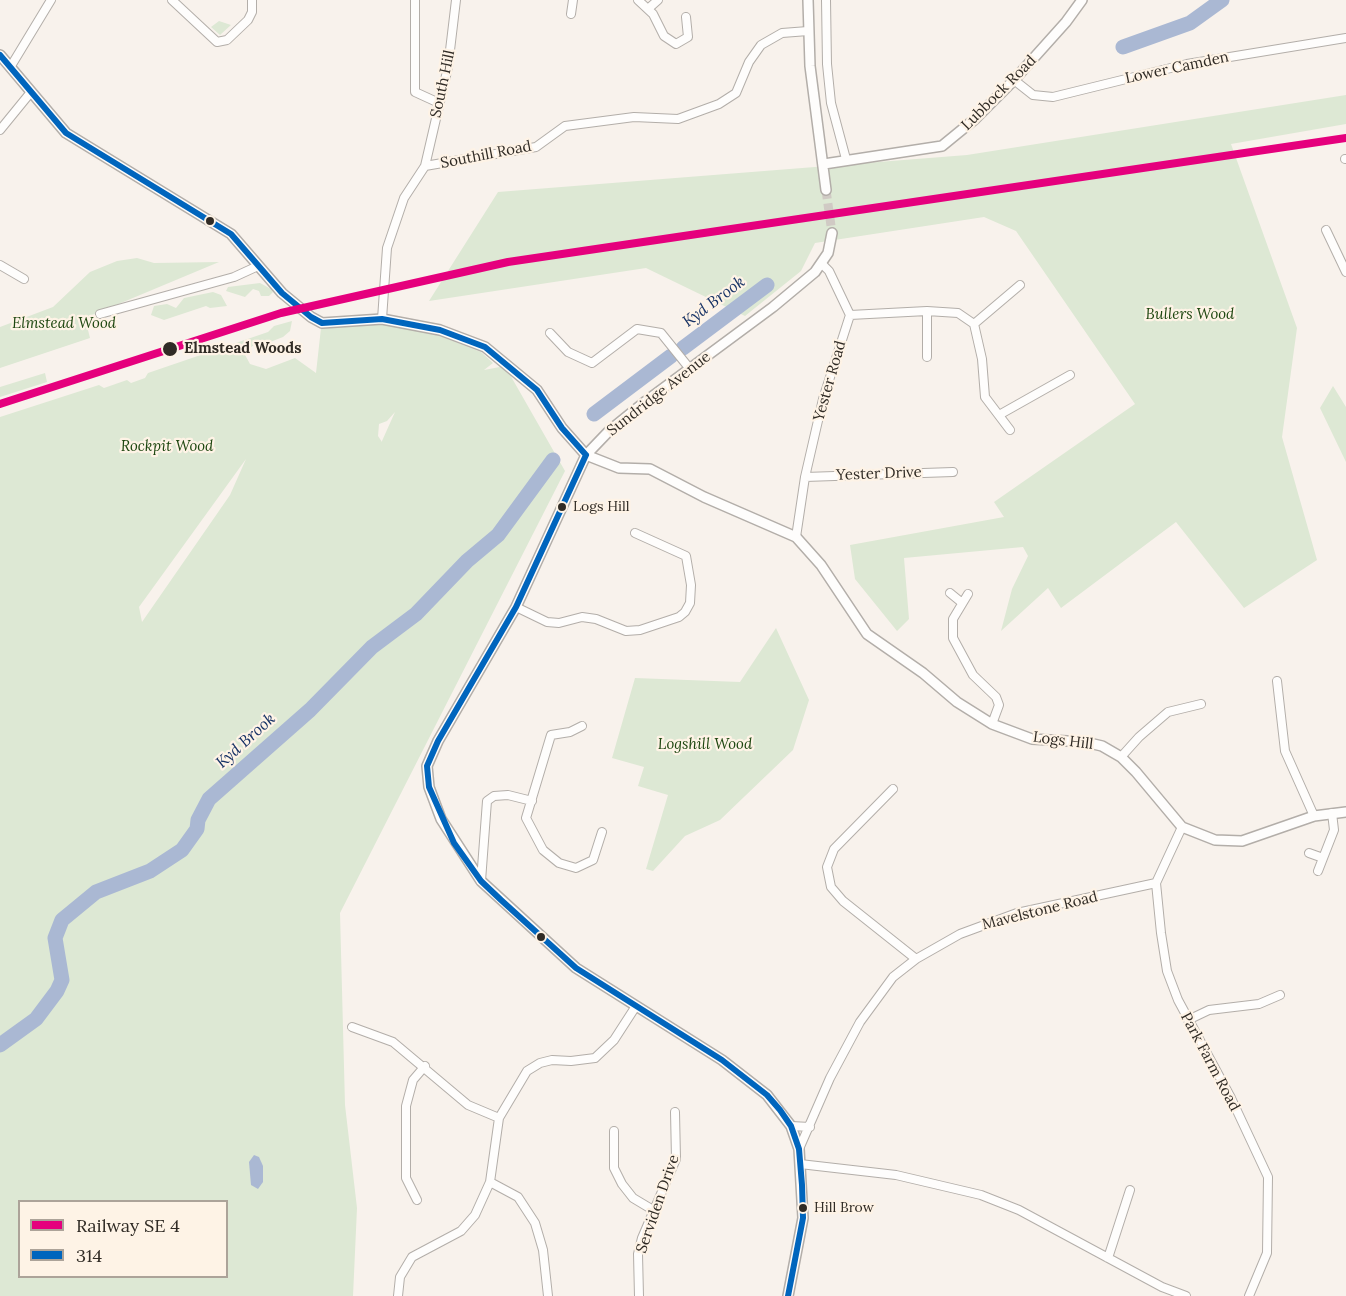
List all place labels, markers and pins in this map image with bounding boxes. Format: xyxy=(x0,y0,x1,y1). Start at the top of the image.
unlabelled marker xyxy=(204,215,216,227)
marker: Elmstead Woods xyxy=(161,340,179,358)
place label: Elmstead Woods xyxy=(184,340,302,358)
place label: Logs Hill xyxy=(573,499,630,515)
marker: Logs Hill xyxy=(556,501,568,513)
unlabelled marker xyxy=(535,931,547,943)
place label: Hill Brow xyxy=(814,1200,874,1216)
marker: Hill Brow xyxy=(797,1202,809,1214)

